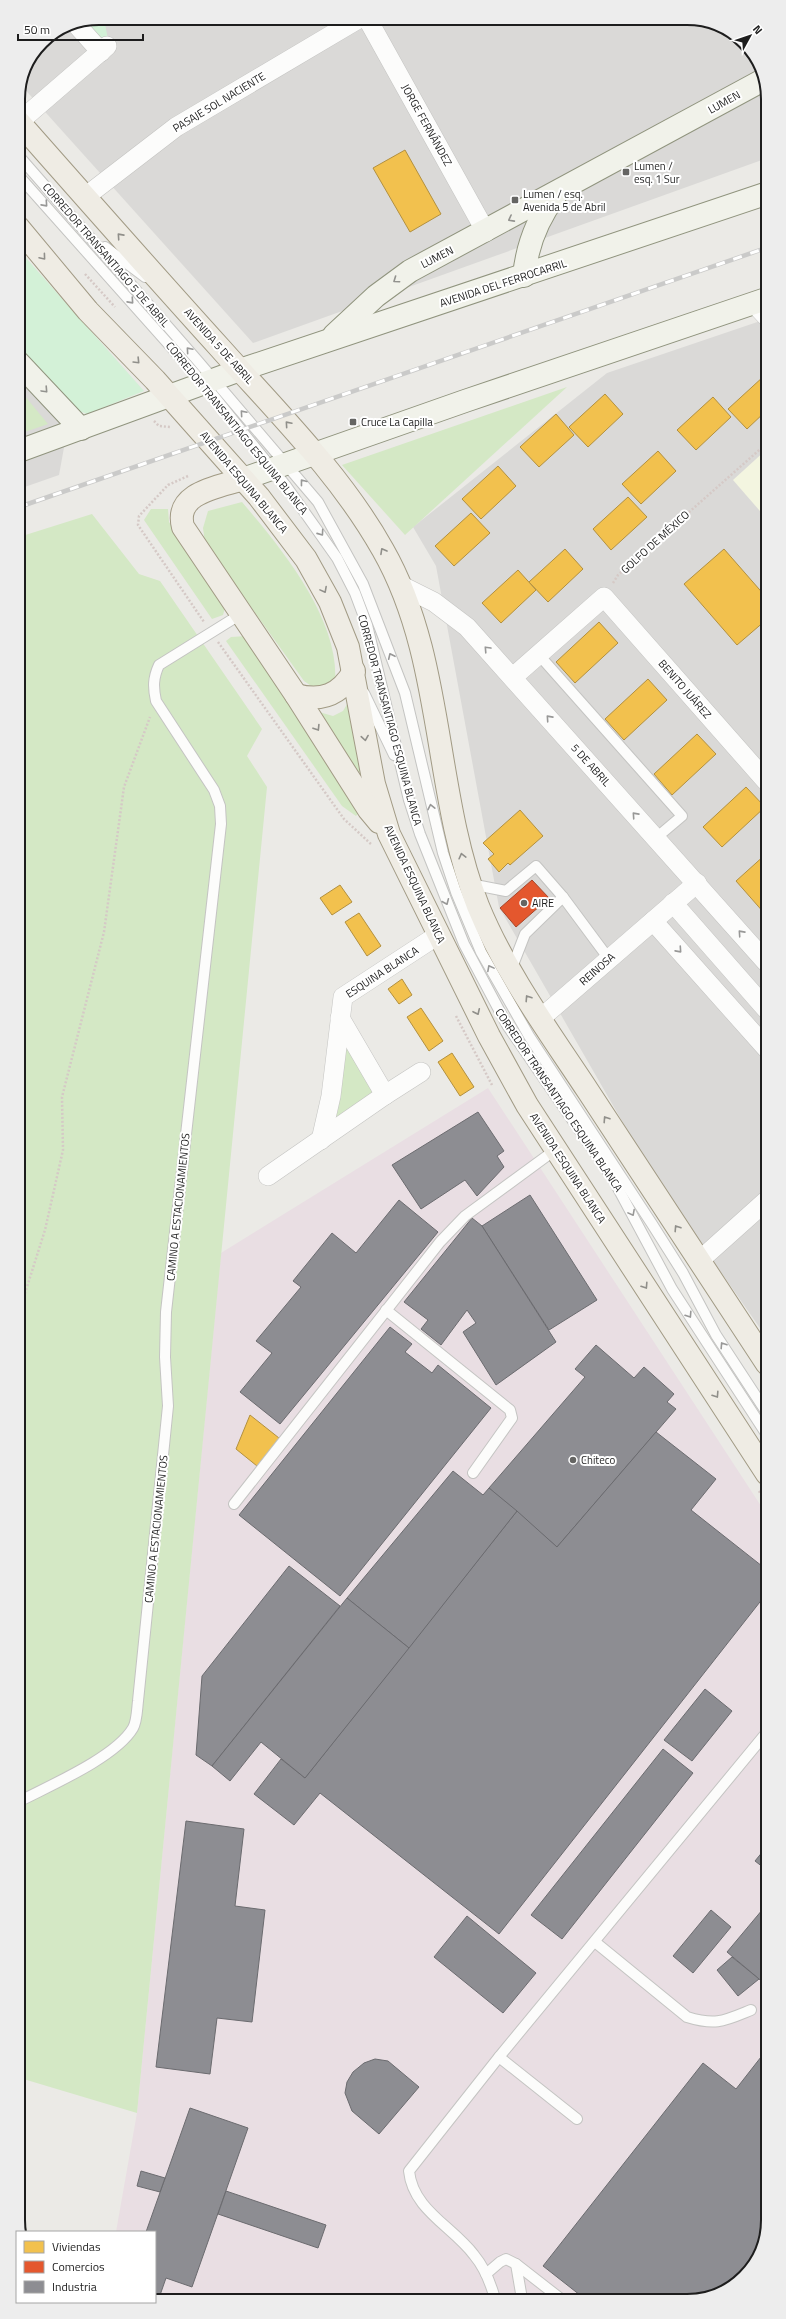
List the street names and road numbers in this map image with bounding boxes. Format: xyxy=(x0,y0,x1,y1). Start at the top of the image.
street label: PASAJE SOL NACIENTE xyxy=(170,68,268,136)
street label: JORGE FERNÁNDEZ xyxy=(398,81,456,169)
street label: LUMEN xyxy=(705,87,743,117)
street label: CORREDOR TRANSANTIAGO 5 DE ABRIL xyxy=(39,179,174,331)
street label: LUMEN xyxy=(418,242,456,272)
street label: AVENIDA DEL FERROCARRIL xyxy=(438,255,569,311)
street label: AVENIDA 5 DE ABRIL xyxy=(181,305,258,388)
street label: CORREDOR TRANSANTIAGO ESQUINA BLANCA xyxy=(162,338,312,518)
street label: AVENIDA ESQUINA BLANCA xyxy=(196,428,292,537)
street label: GOLFO DE MÉXICO xyxy=(617,507,693,577)
street label: CORREDOR TRANSANTIAGO ESQUINA BLANCA xyxy=(354,613,426,828)
street label: BENITO JUÁREZ xyxy=(655,656,715,722)
street label: 5 DE ABRIL xyxy=(568,740,615,790)
street label: AVENIDA ESQUINA BLANCA xyxy=(381,822,450,946)
street label: ESQUINA BLANCA xyxy=(342,942,422,1002)
street label: REINOSA xyxy=(576,949,619,989)
street label: CORREDOR TRANSANTIAGO ESQUINA BLANCA xyxy=(491,1005,627,1195)
street label: AVENIDA ESQUINA BLANCA xyxy=(526,1110,610,1227)
street label: CAMINO A ESTACIONAMIENTOS xyxy=(162,1132,194,1282)
street label: CAMINO A ESTACIONAMIENTOS xyxy=(140,1454,172,1604)

